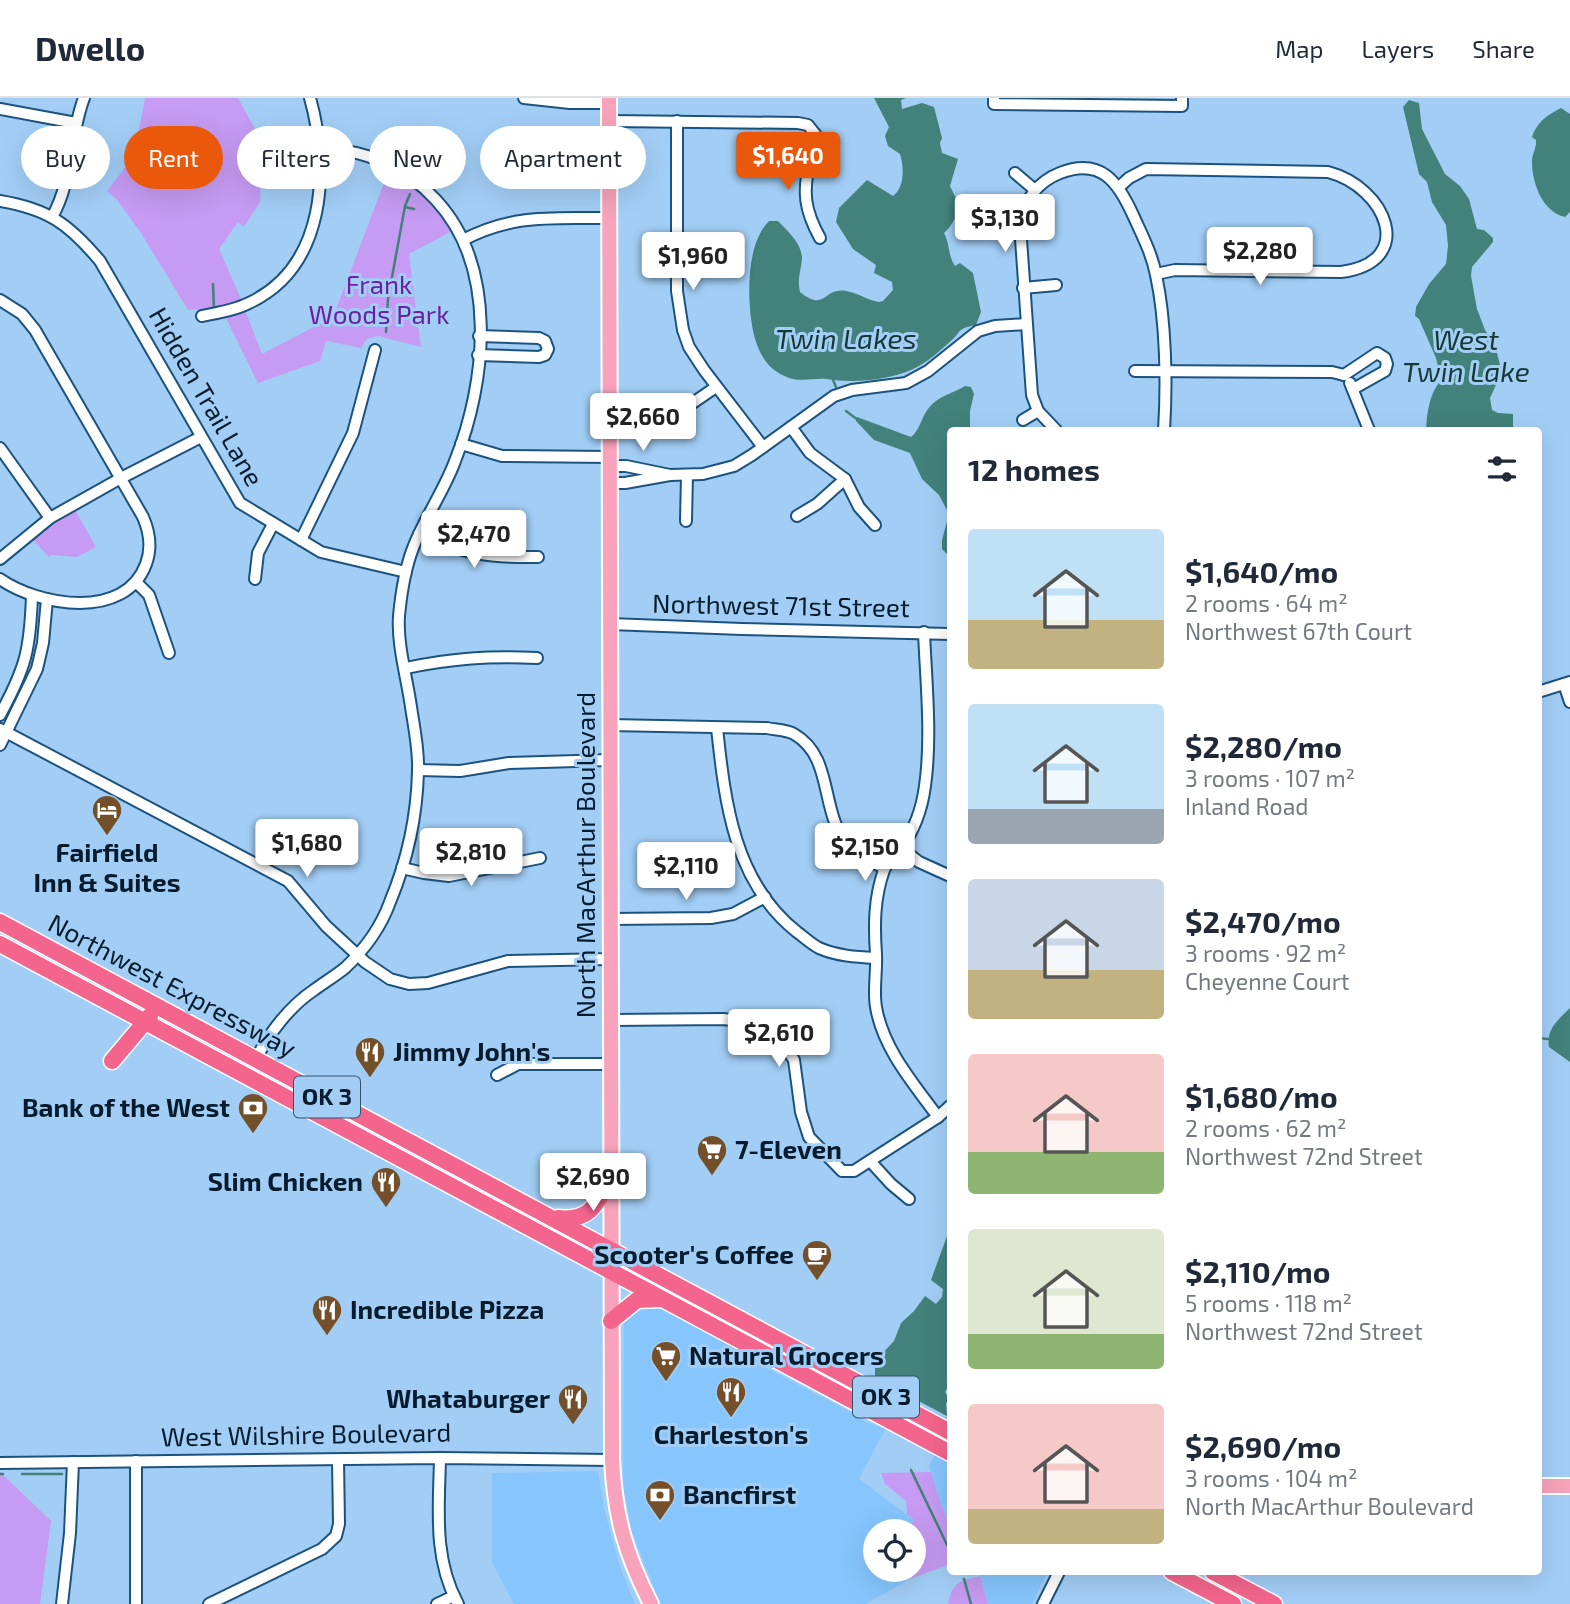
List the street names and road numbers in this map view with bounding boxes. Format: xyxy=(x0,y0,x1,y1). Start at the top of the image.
street label: Hidden Trail Lane xyxy=(144,301,271,491)
street label: Northwest 71st Street xyxy=(652,587,910,622)
street label: North MacArthur Boulevard xyxy=(569,692,600,1018)
street label: Northwest Expressway xyxy=(44,906,302,1063)
road number: OK 3 xyxy=(294,1077,360,1118)
road number: OK 3 xyxy=(853,1377,919,1418)
street label: West Wilshire Boulevard xyxy=(160,1415,451,1452)

